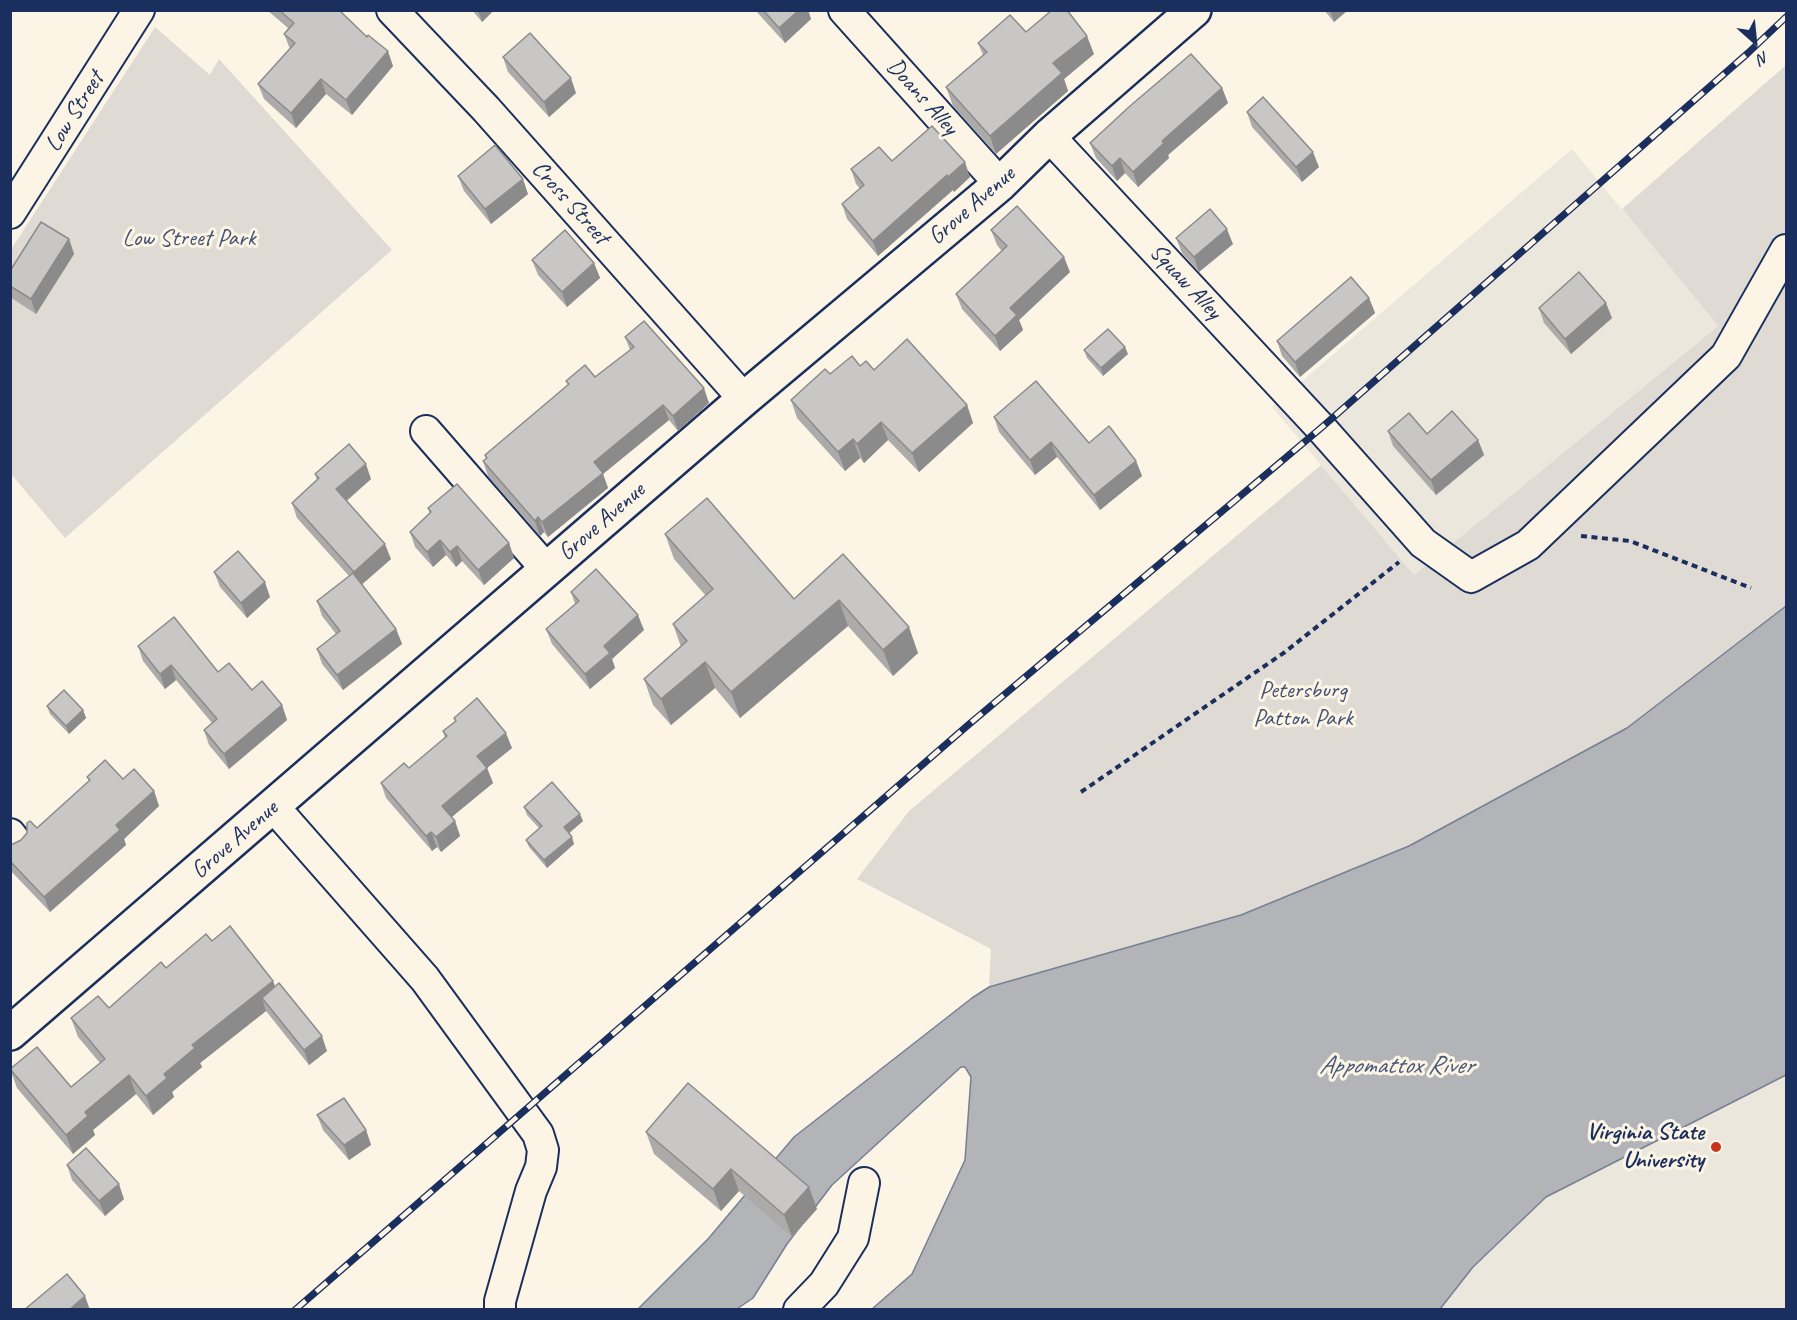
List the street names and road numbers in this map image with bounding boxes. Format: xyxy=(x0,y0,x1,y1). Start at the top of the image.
street label: Doans Alley xyxy=(880,53,964,141)
street label: Low Street xyxy=(39,67,111,157)
street label: Cross Street xyxy=(525,155,615,251)
street label: Grove Avenue xyxy=(923,161,1021,251)
street label: Squaw Alley xyxy=(1143,238,1227,326)
street label: Grove Avenue xyxy=(553,477,651,567)
street label: Grove Avenue xyxy=(186,795,284,885)

